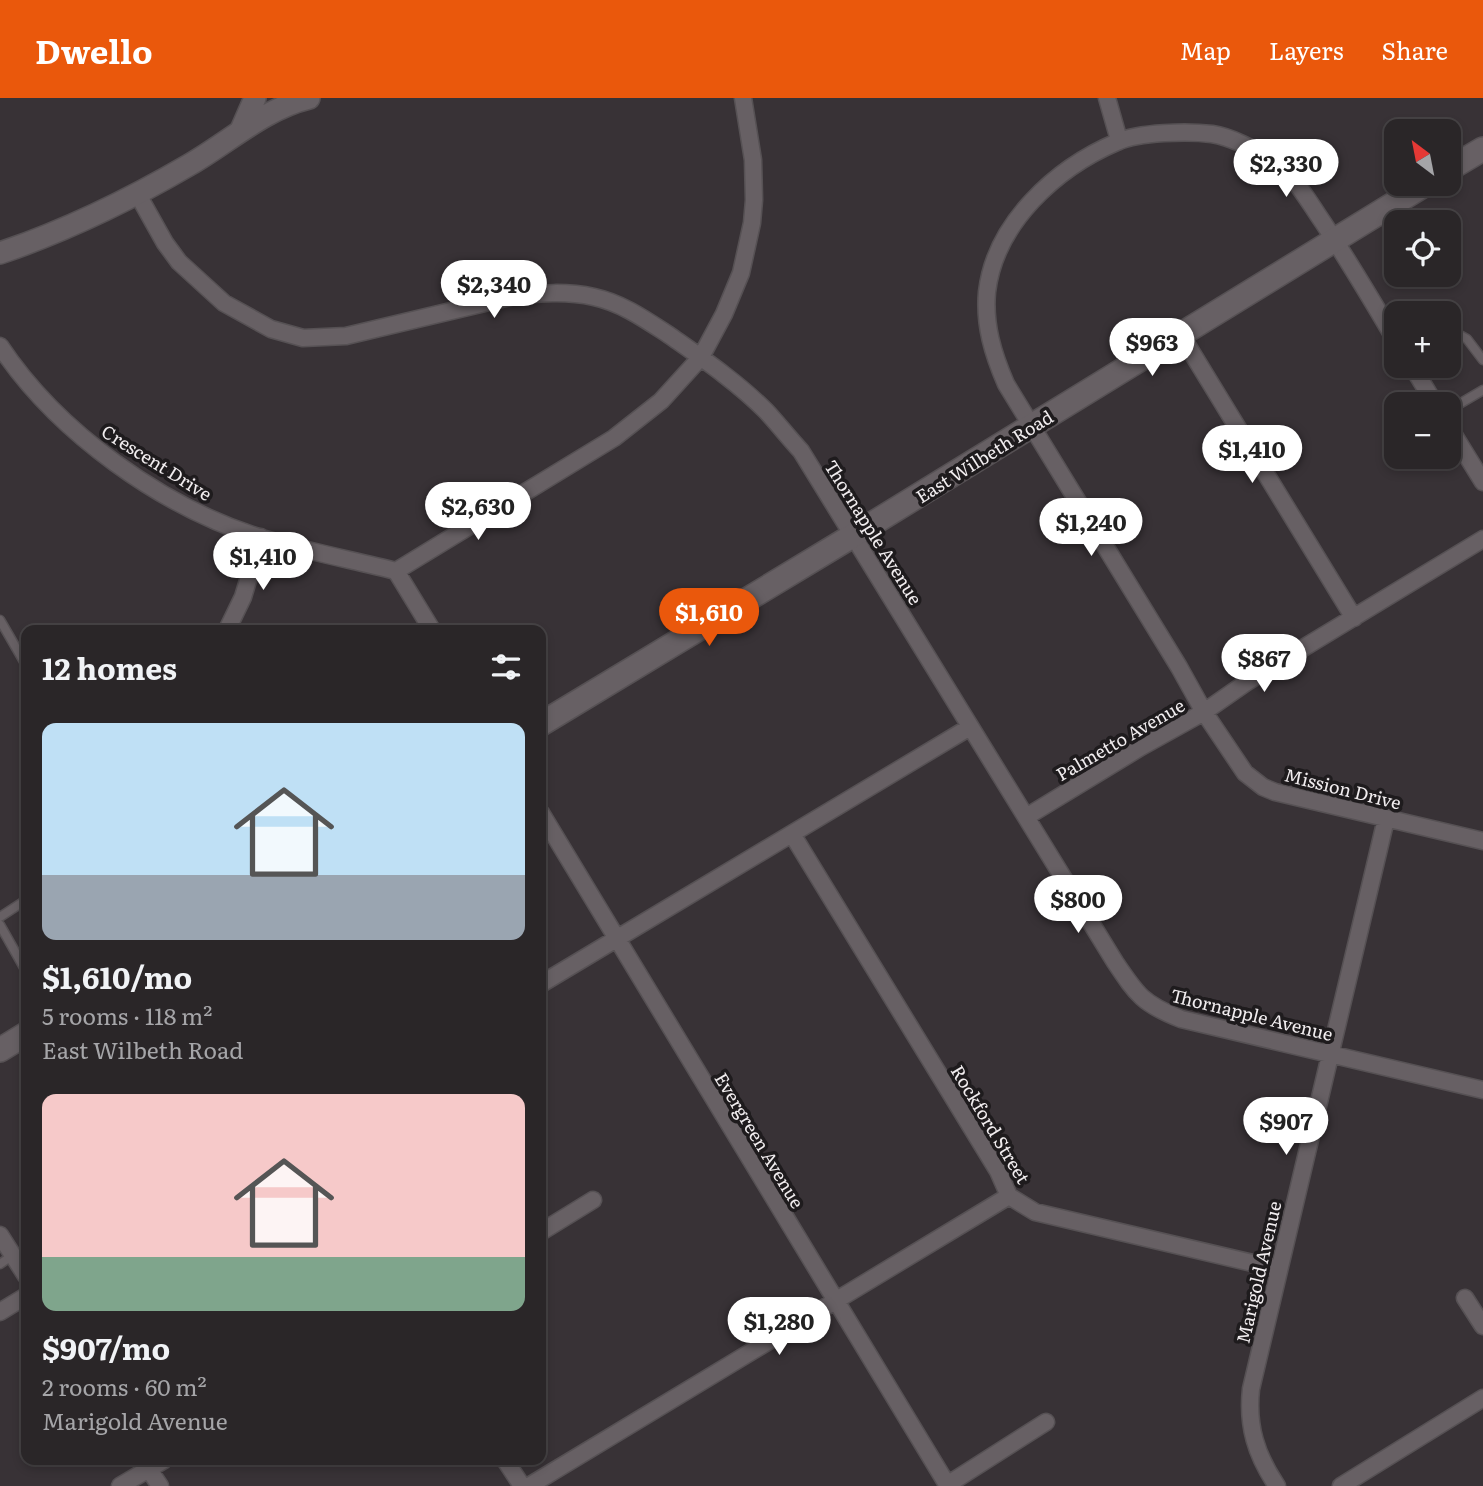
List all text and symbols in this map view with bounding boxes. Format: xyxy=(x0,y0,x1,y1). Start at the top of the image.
text: Dwello xyxy=(35,25,153,74)
text: Map xyxy=(1180,32,1231,67)
text: Layers xyxy=(1269,32,1343,67)
text: Share xyxy=(1381,32,1448,67)
north arrow xyxy=(1384,119,1461,196)
map controls xyxy=(1384,119,1461,469)
pin: $2,330 xyxy=(1229,140,1343,199)
text: $2,330 xyxy=(1250,145,1322,179)
button: locate xyxy=(1384,210,1461,287)
pin: $2,340 xyxy=(437,260,551,320)
text: $2,340 xyxy=(457,266,531,300)
button: + xyxy=(1384,301,1461,378)
pin: $963 xyxy=(1111,318,1193,378)
text: $963 xyxy=(1125,324,1179,358)
button: − xyxy=(1384,392,1461,469)
street label: East Wilbeth Road xyxy=(910,403,1058,509)
street label: Crescent Drive xyxy=(97,417,217,507)
pin: $1,410 xyxy=(1195,426,1309,485)
text: $1,410 xyxy=(1218,431,1286,465)
street label: Thornapple Avenue xyxy=(819,454,929,610)
pin: $2,630 xyxy=(421,482,535,542)
text: $2,630 xyxy=(441,488,515,522)
pin: $1,240 xyxy=(1034,498,1148,558)
text: $1,240 xyxy=(1055,504,1127,538)
pin: $1,410 xyxy=(206,532,320,592)
text: $1,410 xyxy=(229,538,297,572)
pin: $1,610 xyxy=(652,588,766,648)
text: $1,610 xyxy=(675,594,743,628)
pin: $867 xyxy=(1223,634,1305,694)
text: $867 xyxy=(1237,640,1291,674)
text: 12 homes xyxy=(42,645,177,689)
icon: filters xyxy=(487,648,525,686)
street label: Palmetto Avenue xyxy=(1051,691,1189,787)
street label: Mission Drive xyxy=(1282,760,1404,816)
icon: home xyxy=(221,769,347,895)
pin: $800 xyxy=(1037,876,1119,935)
text: $800 xyxy=(1050,881,1106,915)
text: $1,610/mo xyxy=(42,954,192,998)
street label: Thornapple Avenue xyxy=(1168,981,1336,1047)
text: 5 rooms · 118 m² xyxy=(42,998,212,1032)
text: East Wilbeth Road xyxy=(42,1032,243,1066)
street label: Rockford Street xyxy=(945,1059,1038,1189)
street label: Evergreen Avenue xyxy=(709,1067,811,1213)
pin: $907 xyxy=(1245,1098,1327,1157)
text: $907 xyxy=(1259,1103,1313,1137)
icon: home xyxy=(221,1140,347,1266)
street label: Marigold Avenue xyxy=(1228,1198,1288,1346)
pin: $1,280 xyxy=(722,1298,836,1357)
text: $1,280 xyxy=(744,1303,814,1337)
text: $907/mo xyxy=(42,1325,170,1369)
text: 2 rooms · 60 m² xyxy=(42,1369,207,1403)
text: Marigold Avenue xyxy=(42,1403,228,1437)

